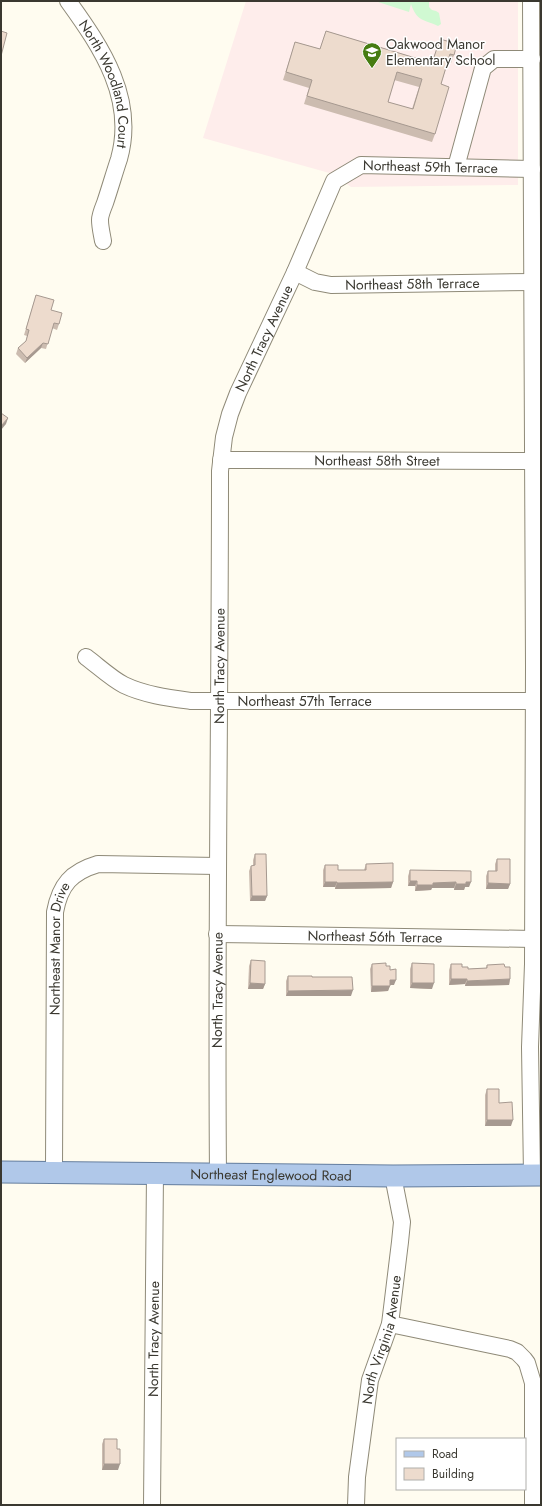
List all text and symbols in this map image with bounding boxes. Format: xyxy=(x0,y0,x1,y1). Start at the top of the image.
street label: North Woodland Court xyxy=(74,16,134,150)
place label: Oakwood Manor Elementary School xyxy=(386,34,496,70)
school or university icon: Oakwood Manor Elementary School xyxy=(361,41,383,69)
street label: Northeast 59th Terrace xyxy=(363,155,498,178)
street label: Northeast 58th Terrace xyxy=(345,273,480,295)
street label: North Tracy Avenue xyxy=(230,282,298,395)
street label: Northeast 58th Street xyxy=(314,450,440,471)
street label: North Tracy Avenue xyxy=(209,608,230,724)
street label: Northeast 57th Terrace xyxy=(238,691,372,711)
street label: Northeast Manor Drive xyxy=(45,878,75,1015)
street label: Northeast 56th Terrace xyxy=(307,925,443,948)
street label: North Tracy Avenue xyxy=(207,932,228,1048)
street label: Northeast Englewood Road xyxy=(190,1164,352,1186)
street label: North Virginia Avenue xyxy=(357,1274,406,1405)
street label: North Tracy Avenue xyxy=(143,1281,164,1397)
legend xyxy=(396,1438,526,1490)
text: Road xyxy=(432,1445,458,1463)
text: Building xyxy=(432,1465,474,1483)

